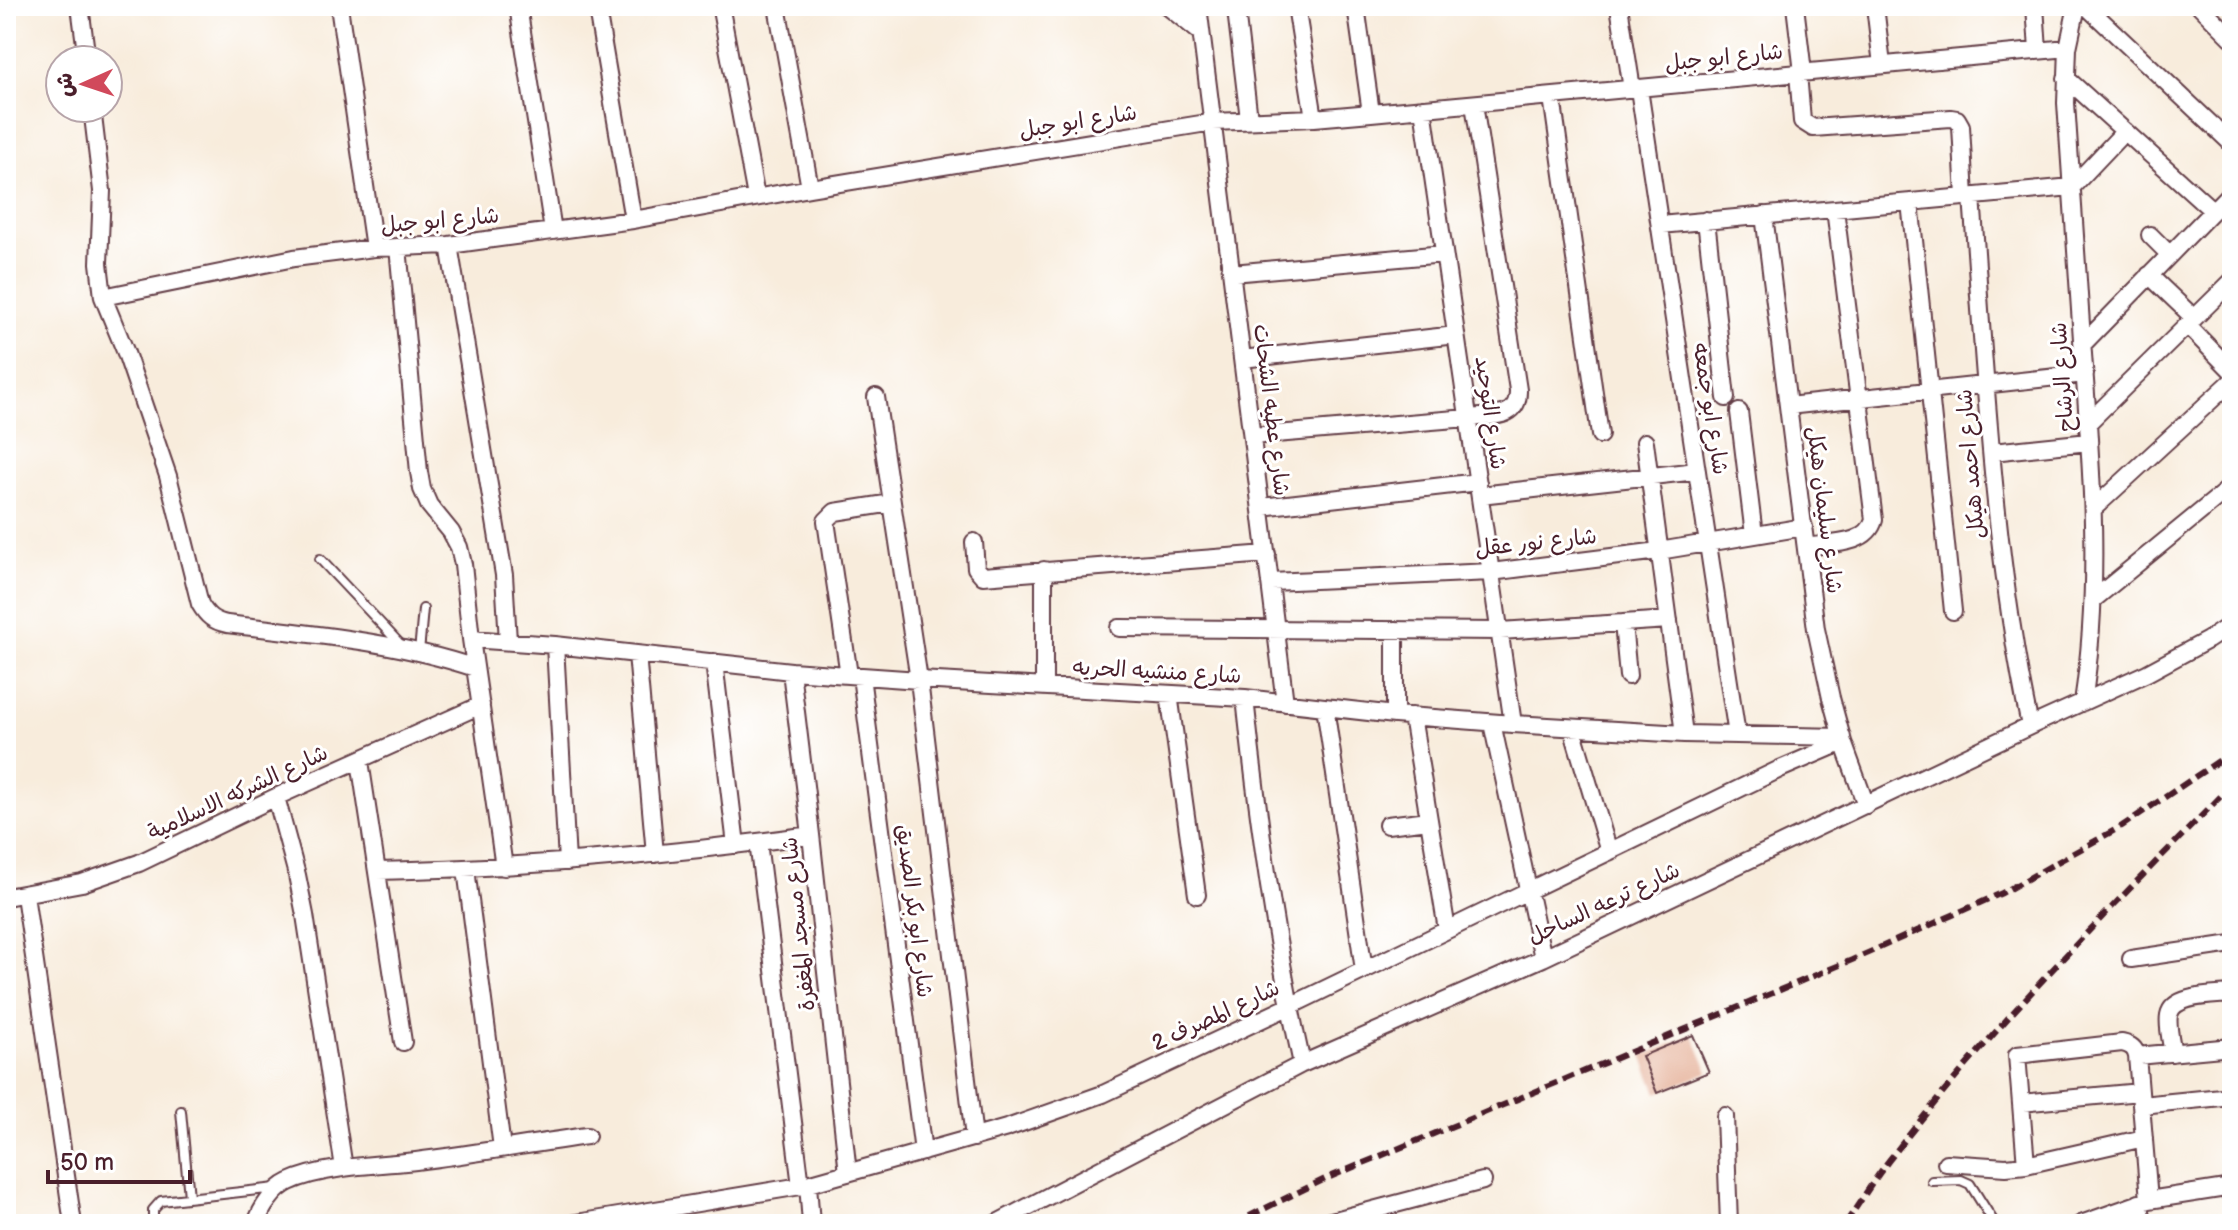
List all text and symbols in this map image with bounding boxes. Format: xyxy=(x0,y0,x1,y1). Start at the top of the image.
street label: شارع ابو جبل xyxy=(1663,38,1785,79)
north arrow xyxy=(44,44,124,124)
text: ش xyxy=(51,72,80,98)
street label: شارع ابو جبل xyxy=(1017,99,1139,146)
street label: شارع ابو جبل xyxy=(380,202,500,241)
street label: شارع الرشاح xyxy=(2046,321,2081,433)
street label: شارع عطيه الشحات xyxy=(1246,322,1295,498)
street label: شارع ابو جمعه xyxy=(1685,341,1734,477)
street label: شارع التوحيد xyxy=(1468,355,1511,472)
street label: شارع احمد هيكل xyxy=(1951,388,1992,540)
street label: شارع سليمان هيكل xyxy=(1799,425,1848,595)
street label: شارع نور عقل xyxy=(1474,523,1598,564)
street label: شارع منشيه الحريه xyxy=(1072,654,1242,691)
street label: شارع الشركه الاسلامية xyxy=(144,739,333,848)
street label: شارع ابو بكر الصديق xyxy=(889,823,938,999)
street label: شارع مسجد المغفرة xyxy=(776,835,823,1012)
street label: شارع ترعه الساحل xyxy=(1524,857,1685,952)
street label: شارع المصرف 2 xyxy=(1148,975,1285,1058)
scale bar xyxy=(48,1134,190,1184)
text: 50 m xyxy=(60,1148,114,1177)

